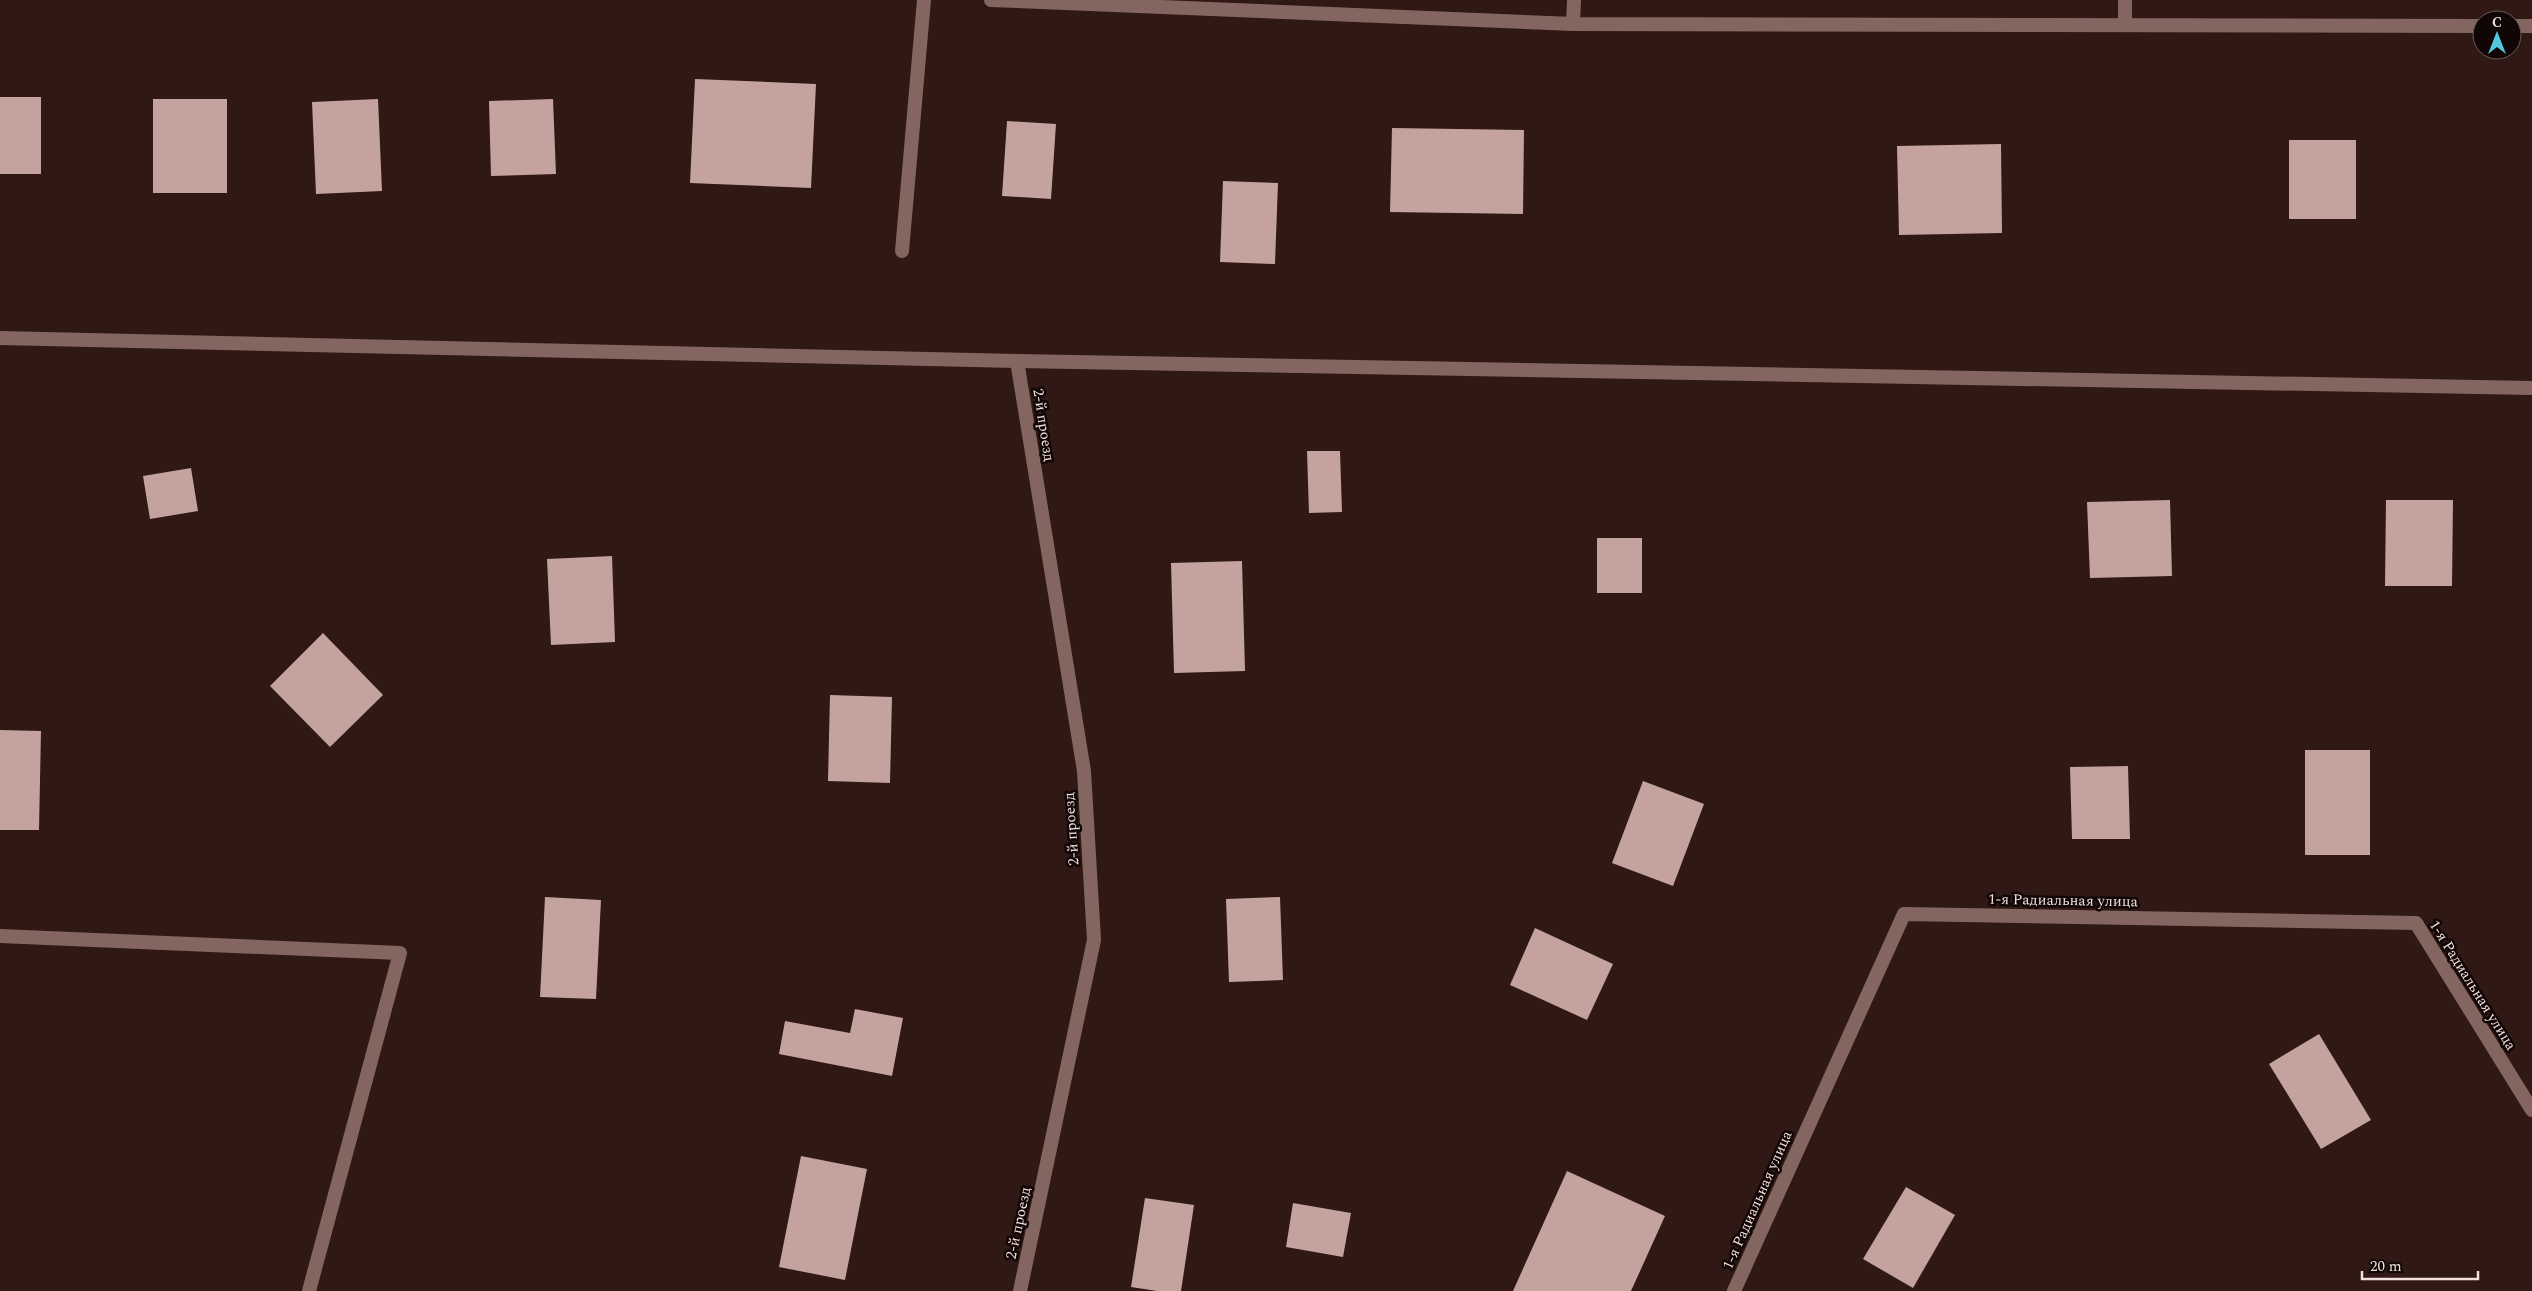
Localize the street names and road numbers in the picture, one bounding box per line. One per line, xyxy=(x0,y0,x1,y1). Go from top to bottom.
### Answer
street label: 2-й проезд xyxy=(1026,387,1061,463)
street label: 2-й проезд xyxy=(1057,792,1086,866)
street label: 1-я Радиальная улица xyxy=(1988,888,2139,913)
street label: 1-я Радиальная улица xyxy=(2423,916,2522,1055)
street label: 1-я Радиальная улица xyxy=(1716,1126,1799,1273)
street label: 2-й проезд xyxy=(1000,1185,1037,1261)

